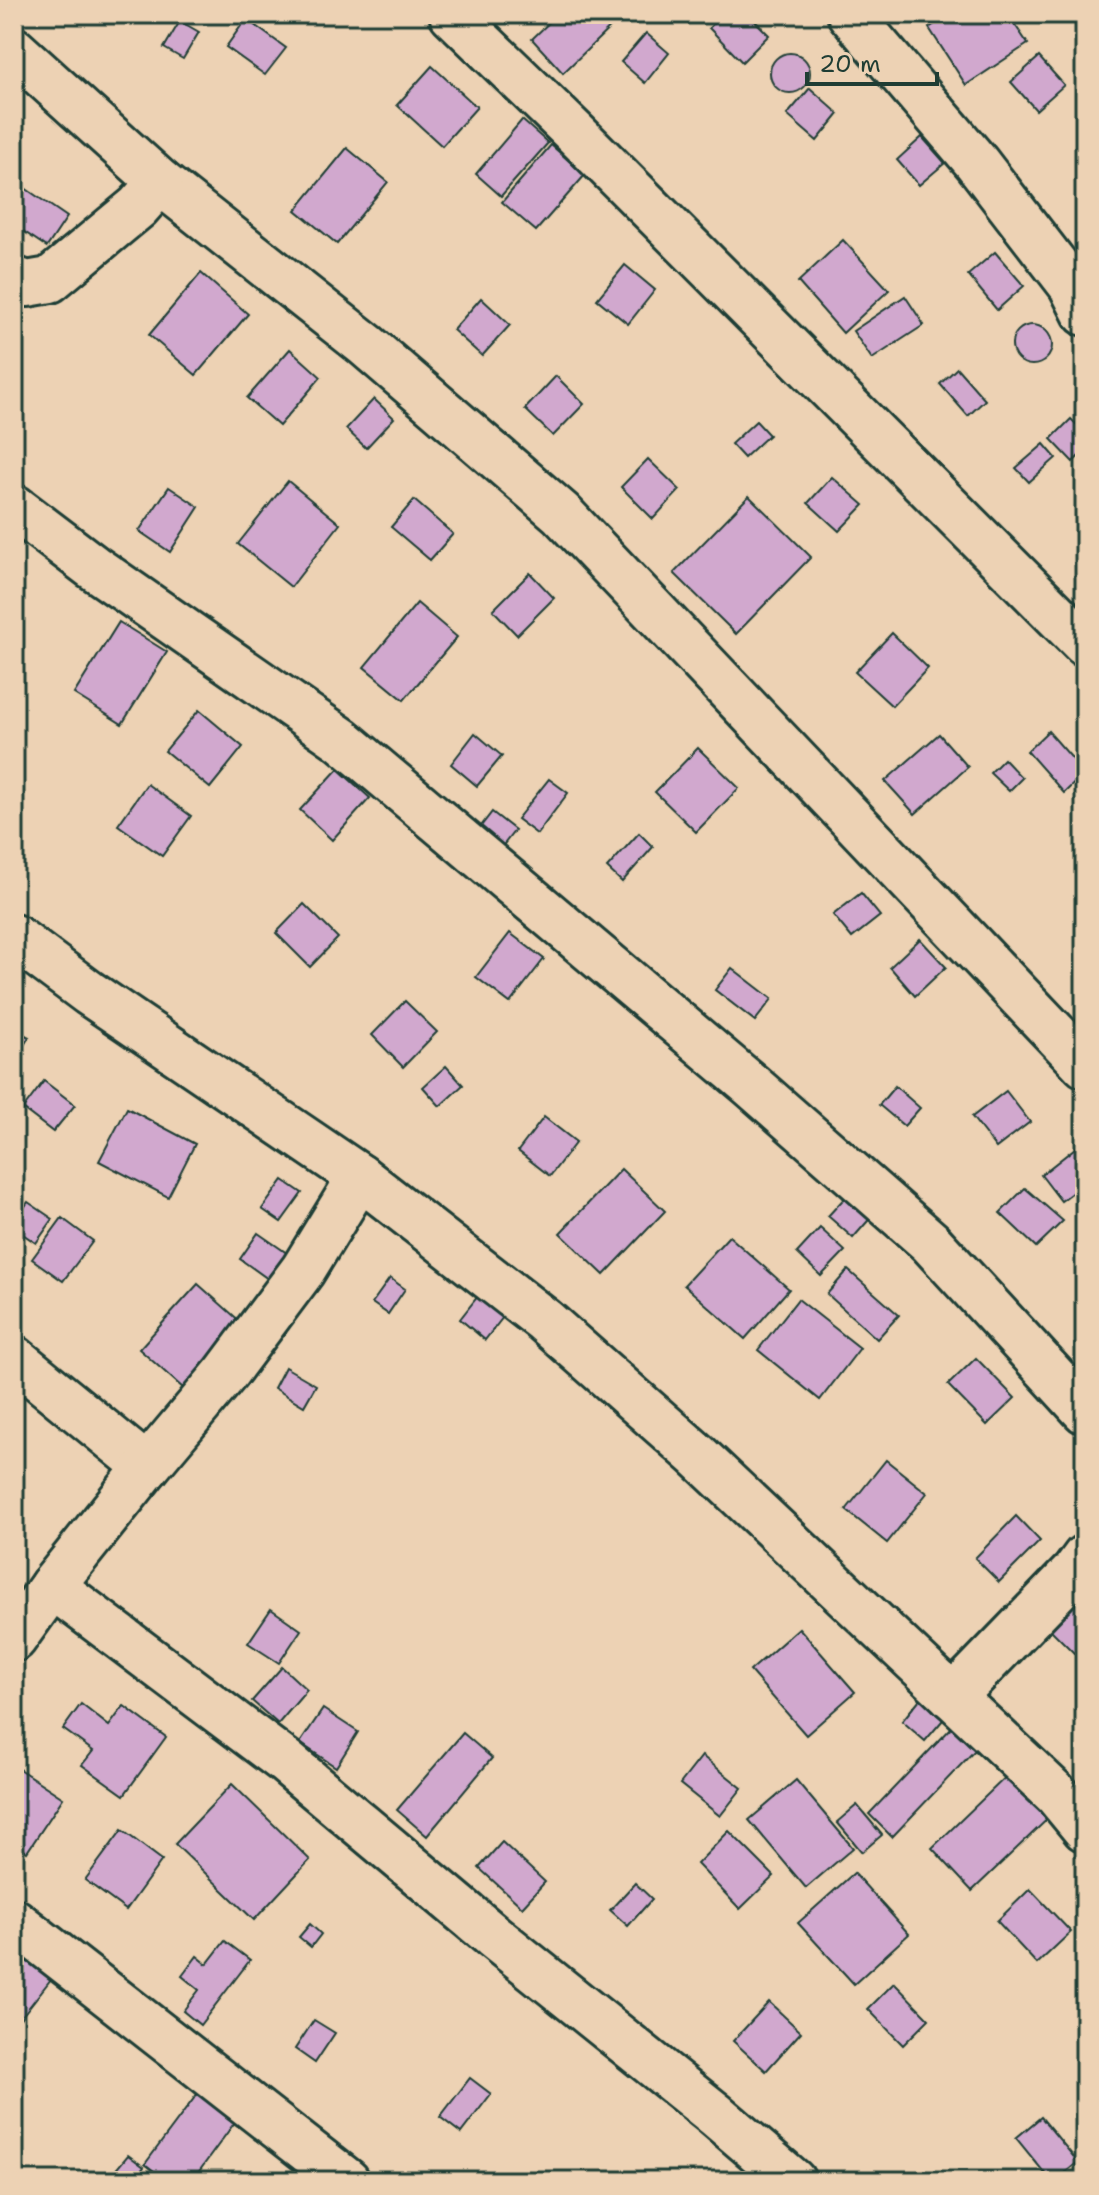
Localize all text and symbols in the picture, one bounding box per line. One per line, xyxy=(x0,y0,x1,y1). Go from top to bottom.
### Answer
scale bar xyxy=(807,36,937,86)
text: 20 m xyxy=(819,48,881,80)

